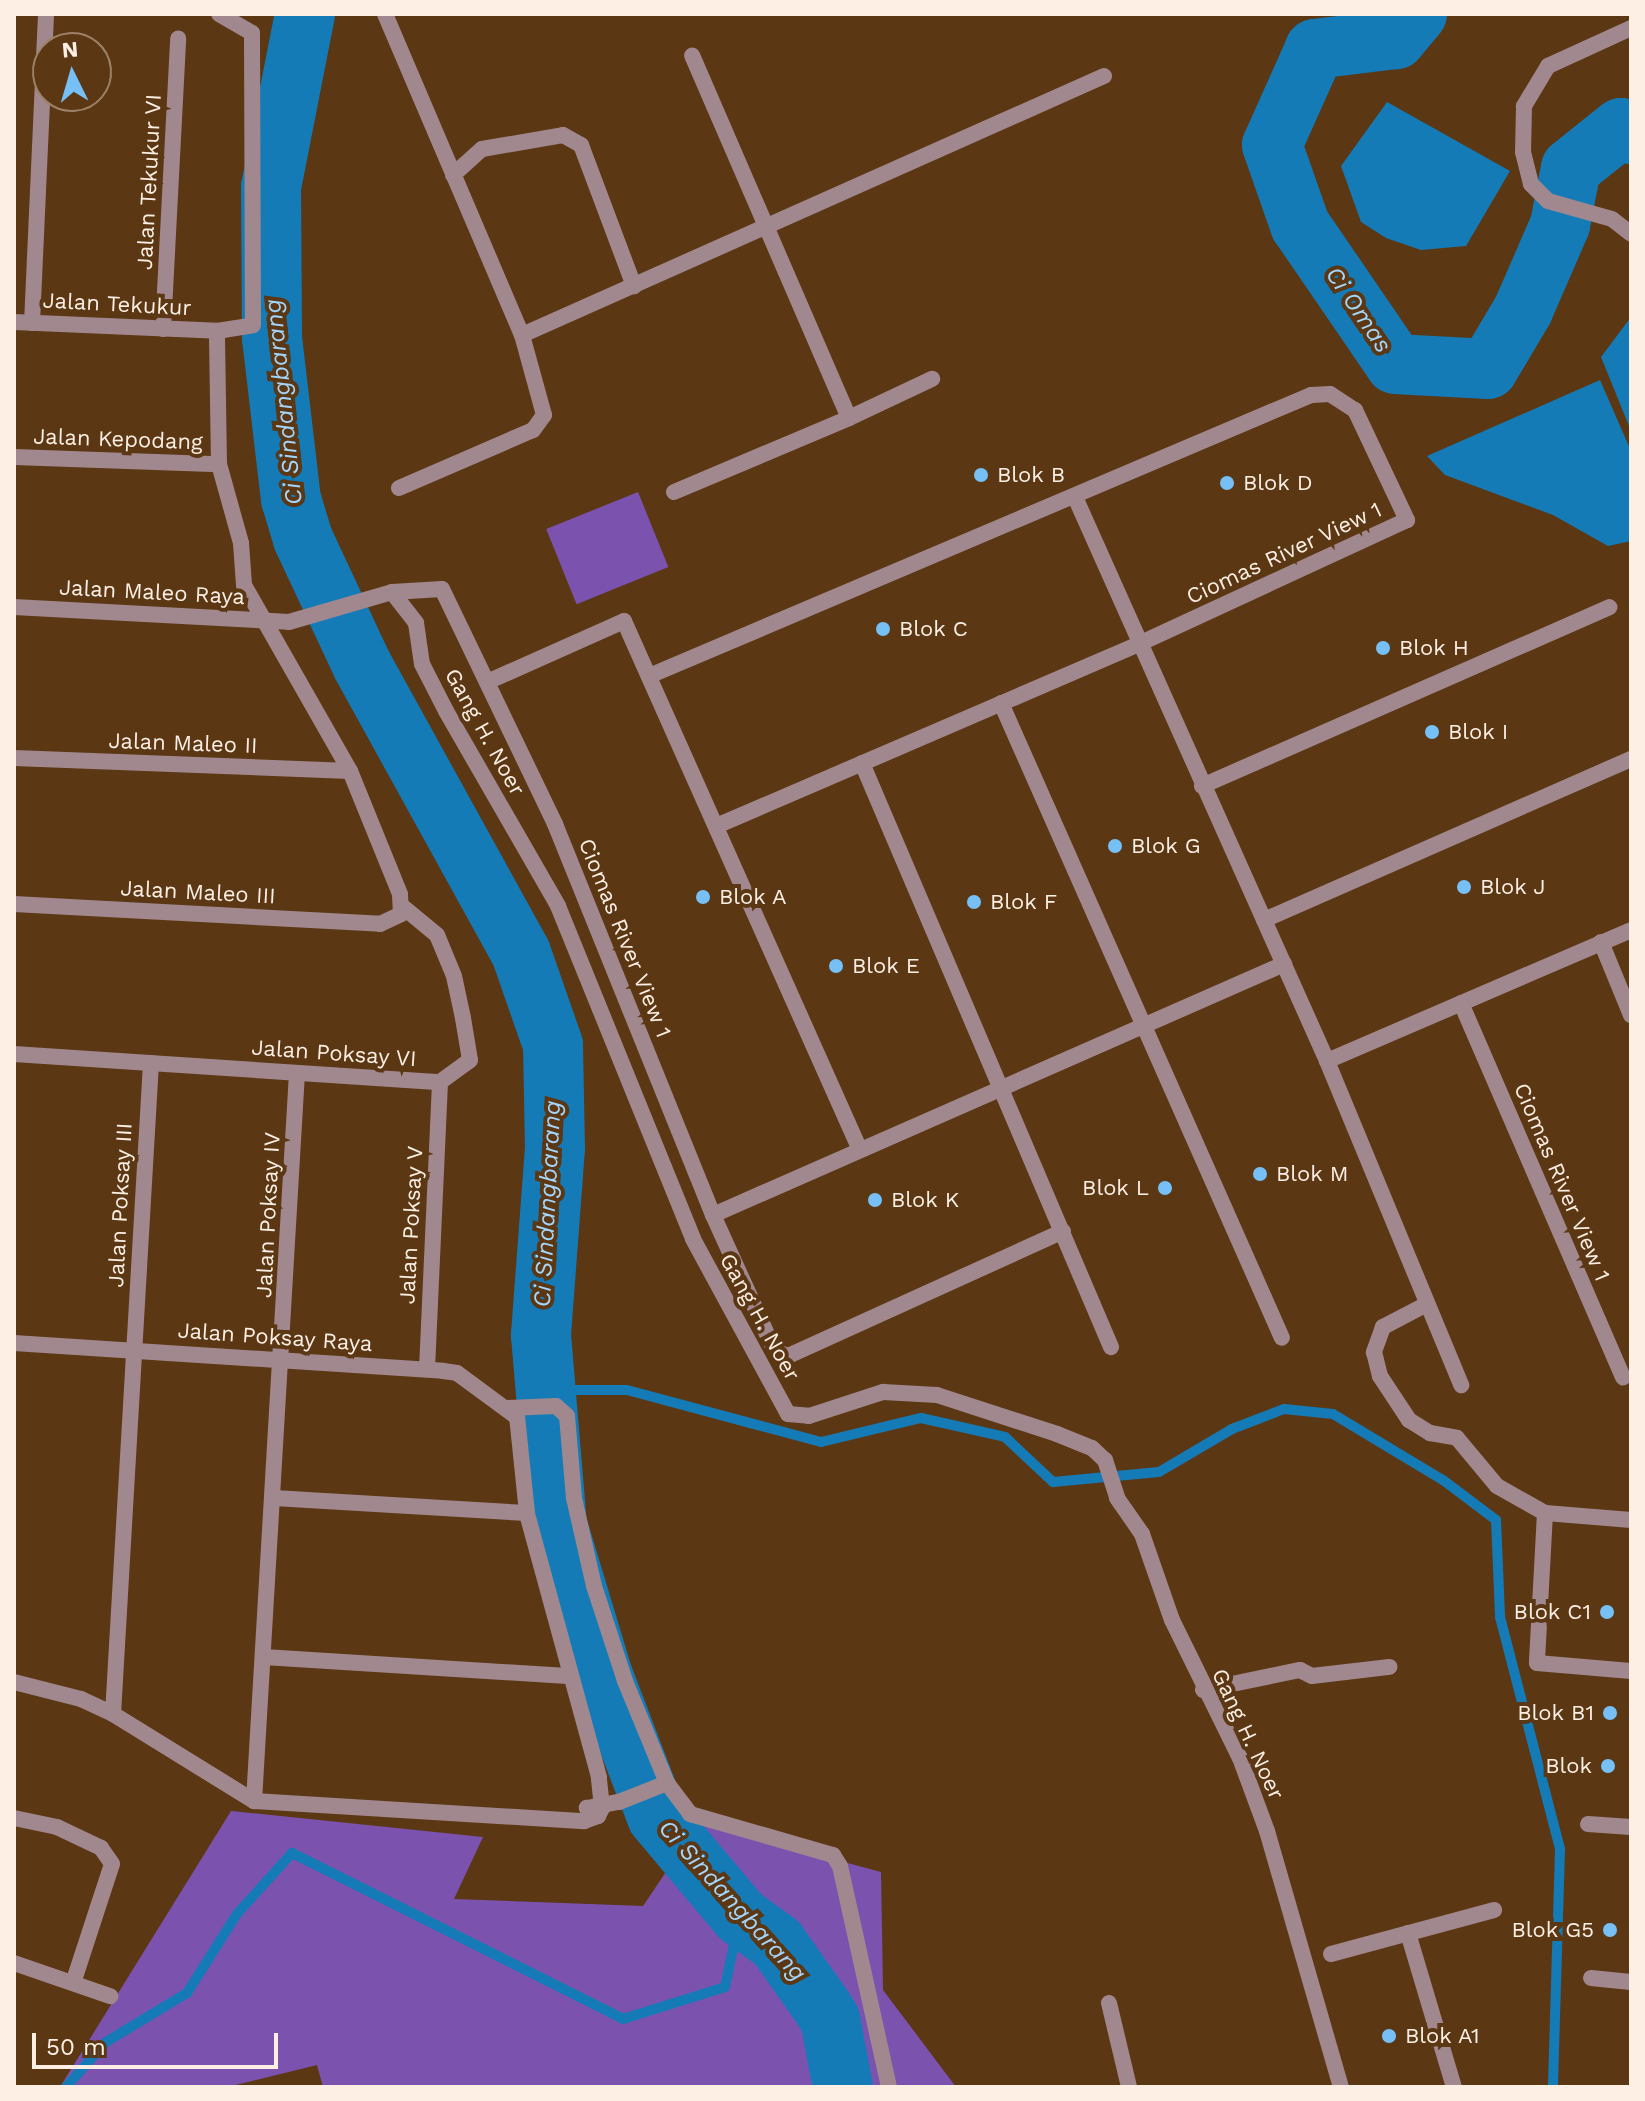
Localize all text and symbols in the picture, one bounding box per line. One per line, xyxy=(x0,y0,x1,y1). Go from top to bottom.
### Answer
north arrow xyxy=(32,32,112,112)
text: N xyxy=(61,36,79,63)
street label: Jalan Tekukur VI xyxy=(131,93,167,271)
water label: Ci Omas xyxy=(1319,262,1397,358)
street label: Jalan Tekukur xyxy=(42,287,192,321)
water label: Ci Sindangbarang xyxy=(259,297,309,507)
street label: Jalan Kepodang xyxy=(33,423,203,455)
place label: Blok B xyxy=(997,462,1066,488)
marker: Blok B xyxy=(972,466,990,484)
place label: Blok D xyxy=(1243,470,1313,496)
marker: Blok D xyxy=(1218,474,1236,492)
street label: Ciomas River View 1 xyxy=(1181,496,1387,610)
street label: Jalan Maleo Raya xyxy=(58,574,246,610)
place label: Blok C xyxy=(899,616,968,642)
marker: Blok C xyxy=(874,620,892,638)
place label: Blok H xyxy=(1399,635,1469,661)
marker: Blok H xyxy=(1374,639,1392,657)
street label: Gang H. Noer xyxy=(439,664,531,800)
place label: Blok I xyxy=(1448,719,1509,745)
marker: Blok I xyxy=(1423,723,1441,741)
street label: Jalan Maleo II xyxy=(108,727,258,759)
place label: Blok G xyxy=(1131,833,1201,859)
street label: Ciomas River View 1 xyxy=(573,834,677,1042)
marker: Blok G xyxy=(1106,837,1124,855)
place label: Blok J xyxy=(1480,874,1547,900)
street label: Jalan Maleo III xyxy=(120,875,276,909)
marker: Blok J xyxy=(1455,878,1473,896)
place label: Blok A xyxy=(719,884,788,910)
marker: Blok A xyxy=(694,888,712,906)
place label: Blok F xyxy=(990,889,1058,915)
marker: Blok F xyxy=(965,893,983,911)
place label: Blok E xyxy=(852,953,920,979)
marker: Blok E xyxy=(827,957,845,975)
street label: Jalan Poksay VI xyxy=(250,1034,418,1072)
street label: Ciomas River View 1 xyxy=(1508,1078,1616,1286)
water label: Ci Sindangbarang xyxy=(528,1100,568,1308)
street label: Jalan Poksay III xyxy=(102,1122,138,1288)
street label: Jalan Poksay IV xyxy=(250,1131,286,1299)
street label: Jalan Poksay V xyxy=(394,1144,428,1306)
place label: Blok M xyxy=(1276,1161,1349,1187)
marker: Blok M xyxy=(1251,1165,1269,1183)
place label: Blok L xyxy=(1082,1175,1149,1201)
marker: Blok L xyxy=(1156,1179,1174,1197)
place label: Blok K xyxy=(891,1187,960,1213)
marker: Blok K xyxy=(866,1191,884,1209)
street label: Gang H. Noer xyxy=(714,1249,806,1385)
street label: Jalan Poksay Raya xyxy=(176,1317,374,1357)
place label: Blok C1 xyxy=(1513,1599,1591,1625)
marker: Blok C1 xyxy=(1598,1603,1616,1621)
street label: Gang H. Noer xyxy=(1206,1664,1290,1804)
place label: Blok B1 xyxy=(1517,1700,1594,1726)
marker: Blok B1 xyxy=(1601,1704,1619,1722)
place label: Blok xyxy=(1545,1753,1592,1779)
marker: Blok xyxy=(1599,1757,1617,1775)
water label: Ci Sindangbarang xyxy=(652,1814,812,1988)
place label: Blok G5 xyxy=(1511,1917,1594,1943)
marker: Blok G5 xyxy=(1601,1921,1619,1939)
scale bar xyxy=(36,2017,282,2067)
place label: Blok A1 xyxy=(1405,2023,1481,2049)
marker: Blok A1 xyxy=(1380,2027,1398,2045)
text: 50 m xyxy=(46,2033,106,2061)

